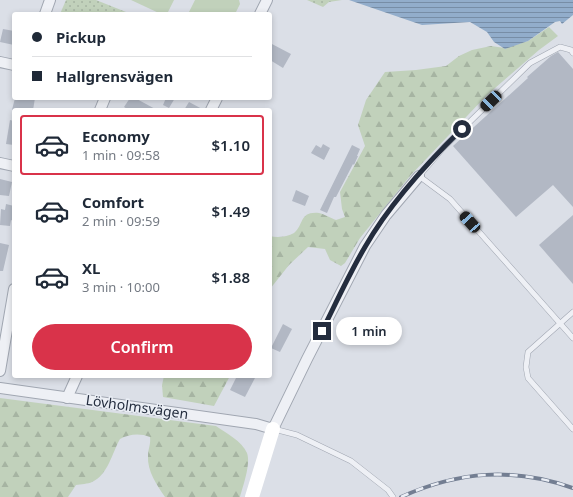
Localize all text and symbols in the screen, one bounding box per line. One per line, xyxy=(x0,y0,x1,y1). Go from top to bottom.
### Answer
text: Pickup xyxy=(56,27,106,47)
text: Hallgrensvägen xyxy=(56,66,173,86)
car xyxy=(478,88,504,114)
route start xyxy=(453,120,471,138)
text: Economy xyxy=(82,126,150,146)
icon: car xyxy=(34,127,70,163)
text: $1.10 xyxy=(212,135,250,155)
text: 1 min · 09:58 xyxy=(82,146,160,164)
text: Comfort xyxy=(82,192,144,212)
icon: car xyxy=(34,193,70,229)
text: $1.49 xyxy=(212,201,250,221)
car xyxy=(458,209,482,235)
text: 2 min · 09:59 xyxy=(82,212,160,230)
text: XL xyxy=(82,258,100,278)
icon: car xyxy=(34,259,70,295)
text: $1.88 xyxy=(212,267,250,287)
text: 3 min · 10:00 xyxy=(82,278,160,296)
callout: 1 min xyxy=(336,317,402,345)
route end xyxy=(313,322,331,340)
text: 1 min xyxy=(351,322,387,340)
button: Confirm xyxy=(32,324,252,370)
street label: Lövholmsvägen xyxy=(85,390,190,423)

